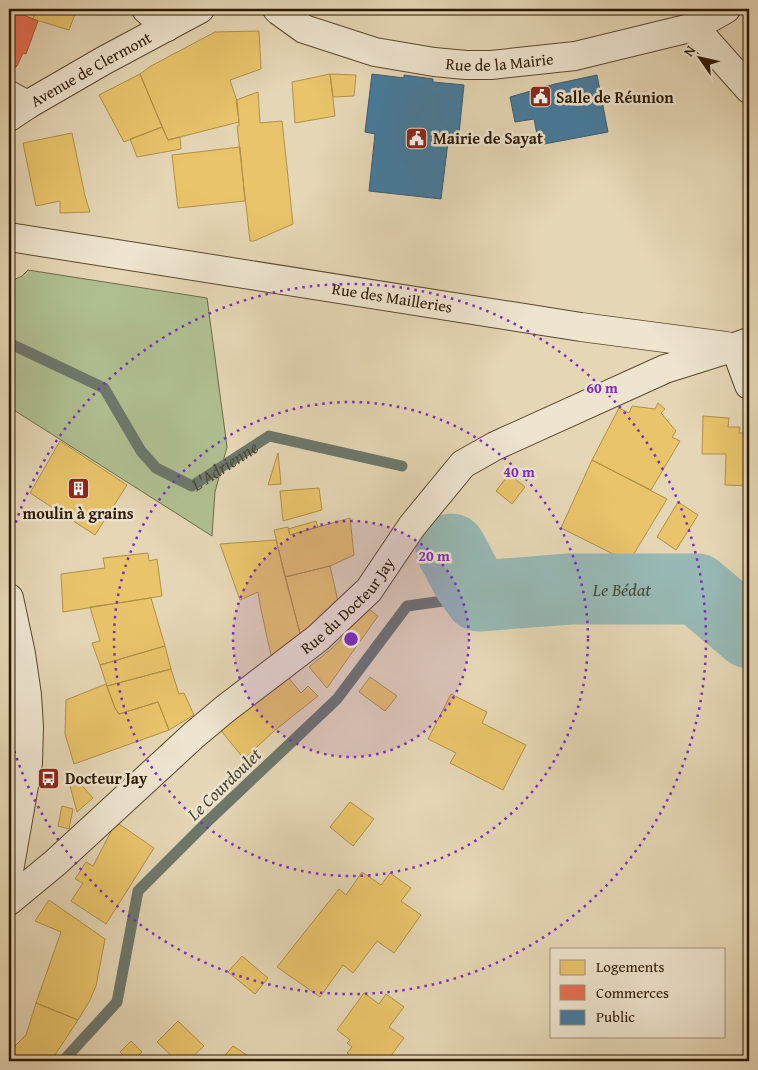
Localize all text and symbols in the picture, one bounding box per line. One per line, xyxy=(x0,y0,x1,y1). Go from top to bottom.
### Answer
street label: Avenue de Clermont xyxy=(26,25,156,113)
north arrow xyxy=(676,32,726,82)
text: N xyxy=(678,41,700,60)
street label: Rue de la Mairie xyxy=(445,46,555,77)
public building icon: Salle de Réunion xyxy=(528,85,552,109)
place label: Salle de Réunion xyxy=(556,85,674,109)
public building icon: Mairie de Sayat xyxy=(405,126,429,150)
place label: Mairie de Sayat xyxy=(433,126,543,150)
street label: Rue des Mailleries xyxy=(330,276,454,319)
text: 60 m xyxy=(586,377,618,398)
water label: L'Adrienne xyxy=(184,433,263,497)
text: 40 m xyxy=(503,461,535,482)
building icon: moulin à grains xyxy=(66,477,90,501)
place label: moulin à grains xyxy=(22,501,134,525)
text: 20 m xyxy=(418,545,450,566)
street label: Rue du Docteur Jay xyxy=(295,552,400,659)
water label: Le Bédat xyxy=(592,576,651,603)
centre of rings xyxy=(342,630,360,648)
water label: Le Courdoulet xyxy=(180,741,268,827)
bus stop icon: Docteur Jay xyxy=(37,766,61,790)
place label: Docteur Jay xyxy=(65,766,148,790)
legend xyxy=(550,948,726,1038)
text: Logements xyxy=(596,956,664,977)
text: Commerces xyxy=(596,982,669,1003)
text: Public xyxy=(596,1006,635,1027)

